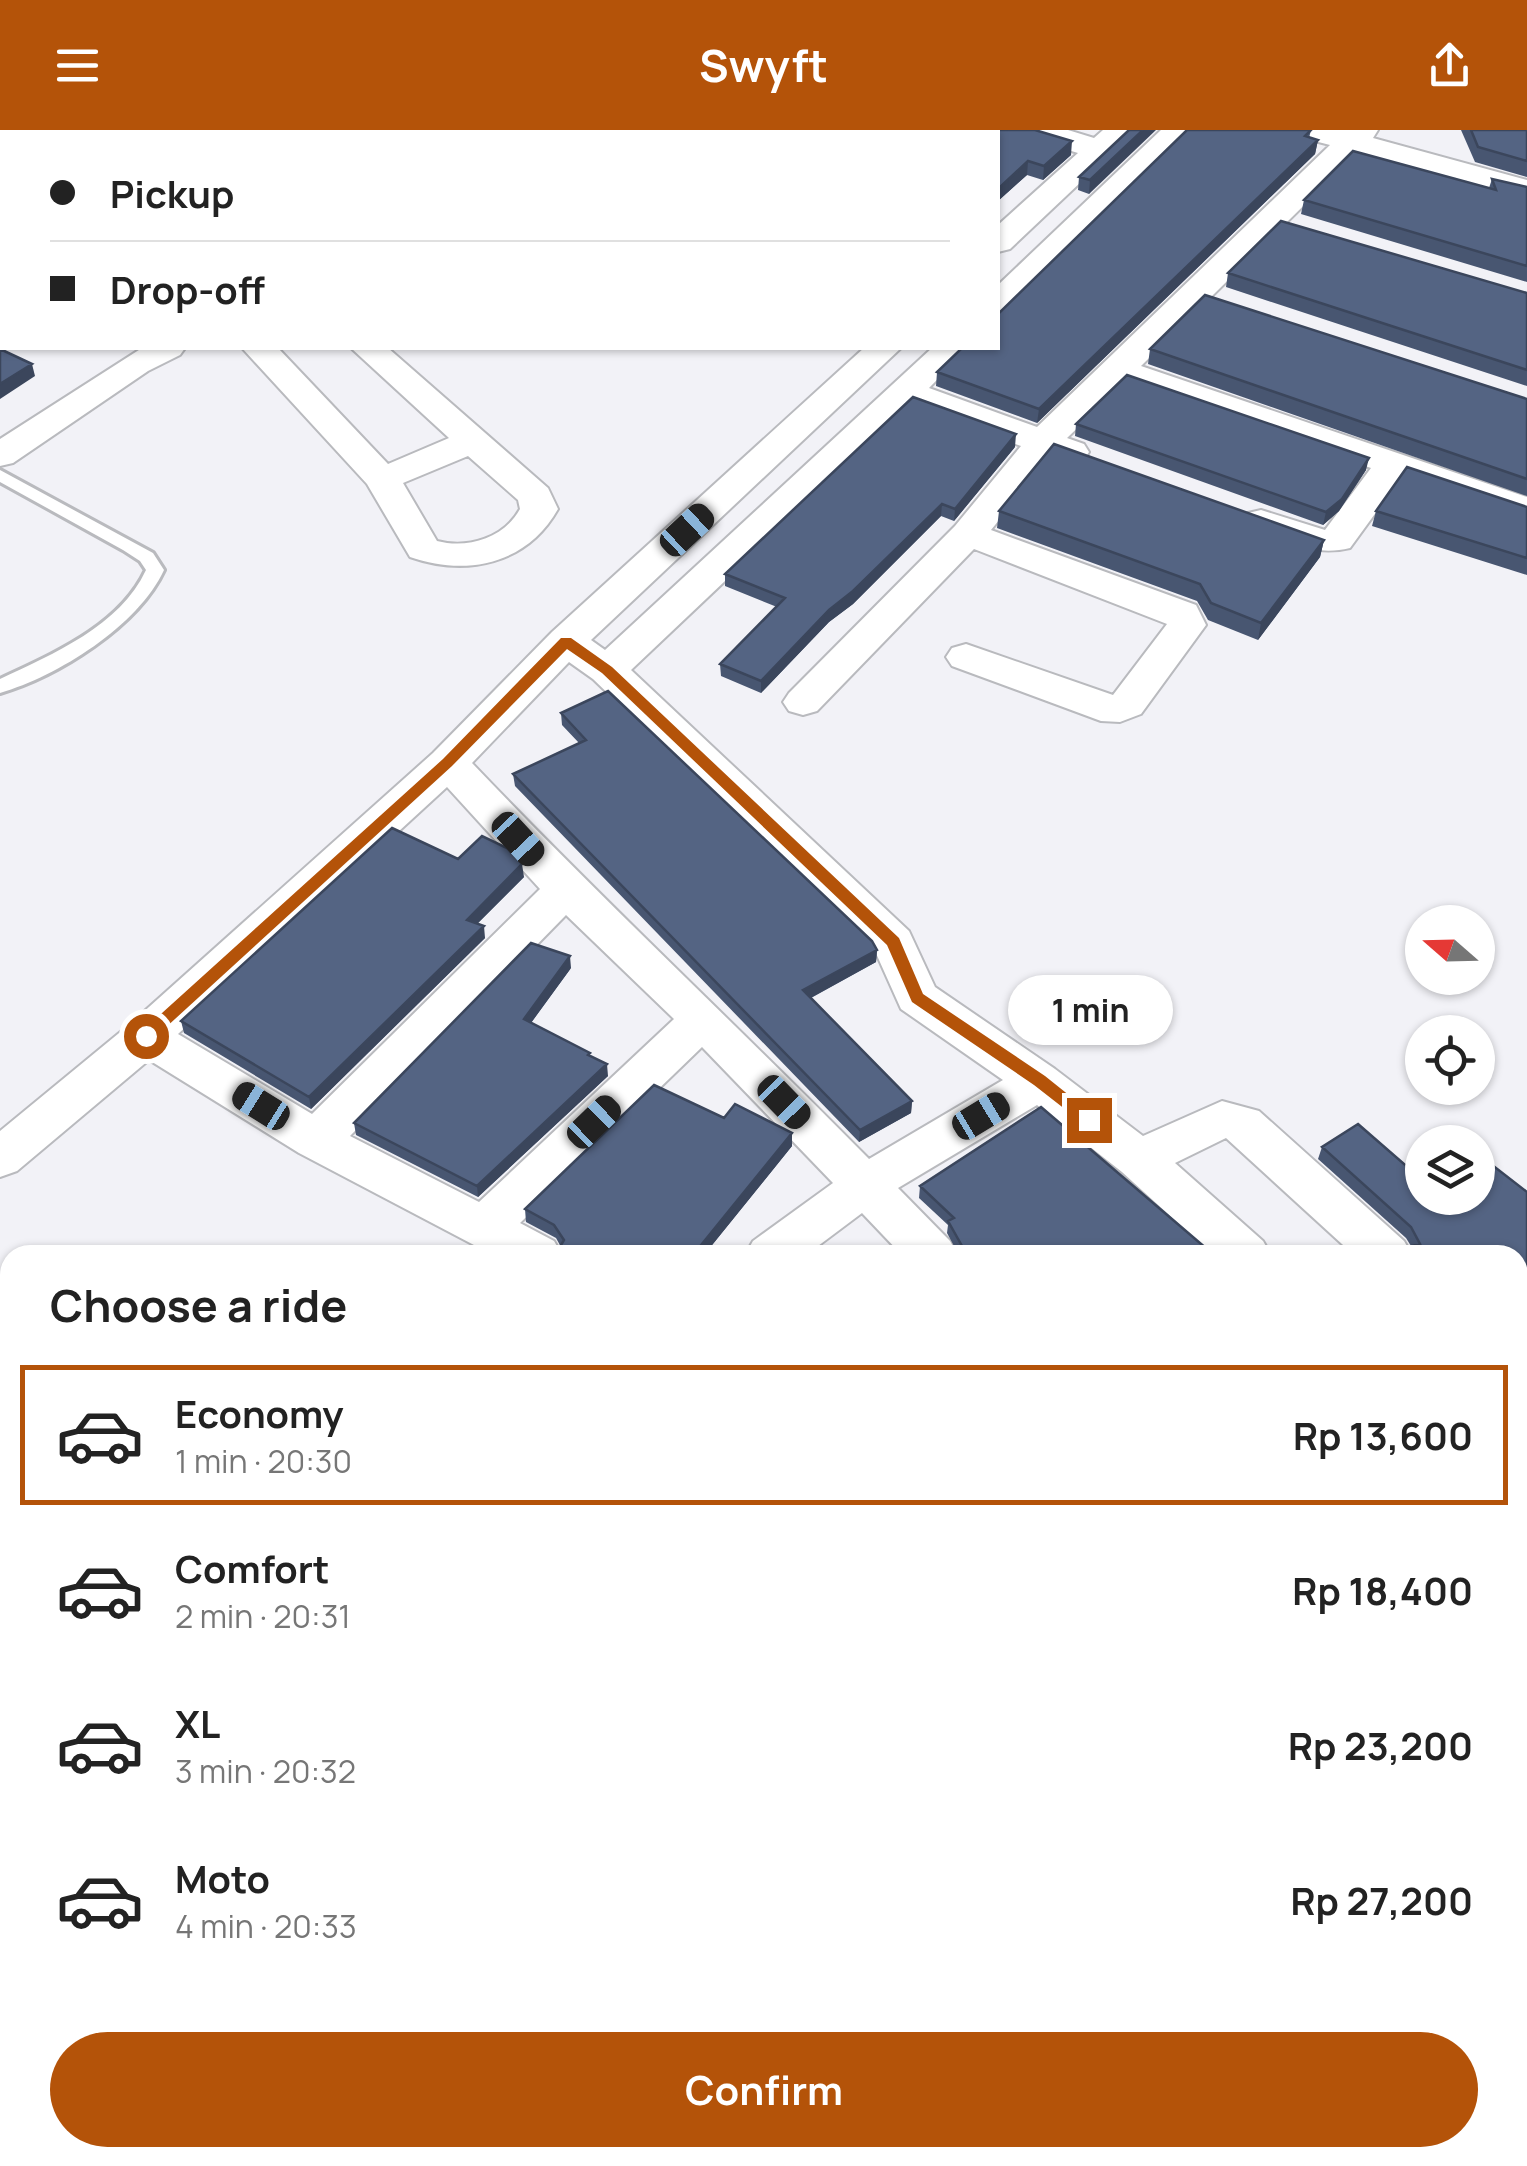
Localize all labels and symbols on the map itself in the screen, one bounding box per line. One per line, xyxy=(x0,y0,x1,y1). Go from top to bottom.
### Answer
car xyxy=(655,499,719,561)
car xyxy=(487,807,549,871)
north arrow xyxy=(1405,905,1495,995)
callout: 1 min xyxy=(1006,975,1172,1045)
route start xyxy=(124,1014,169,1059)
car xyxy=(752,1070,816,1134)
car xyxy=(228,1077,294,1135)
car xyxy=(948,1088,1014,1144)
car xyxy=(562,1090,626,1154)
route end xyxy=(1067,1098,1112,1143)

